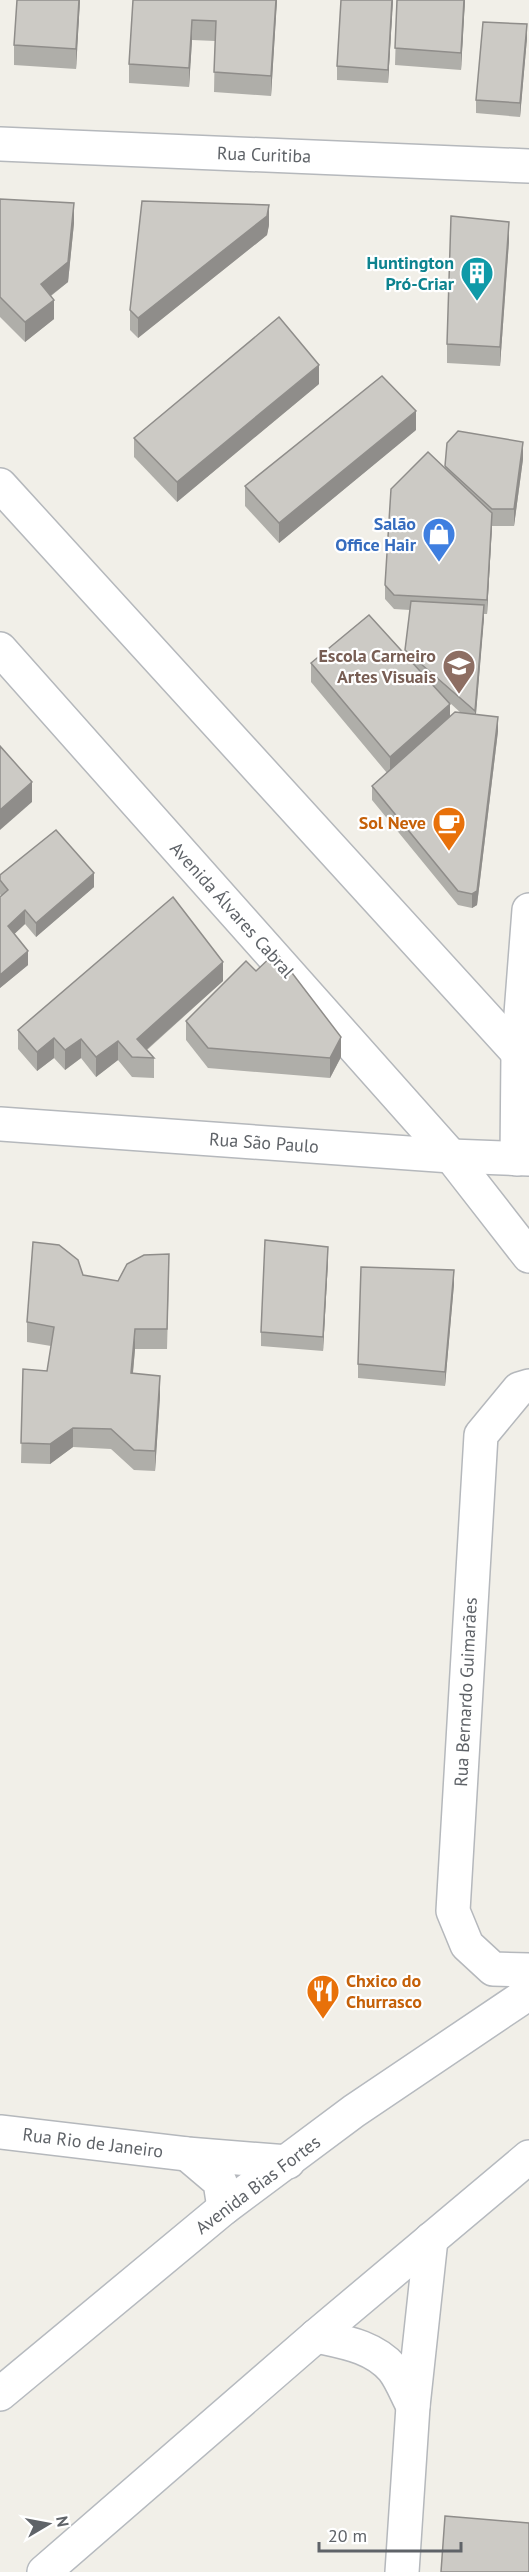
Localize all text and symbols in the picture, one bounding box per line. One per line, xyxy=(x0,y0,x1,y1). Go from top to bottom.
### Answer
street label: Rua Curitiba xyxy=(217,141,311,168)
place label: Huntington Pró-Criar xyxy=(367,251,455,295)
building icon: Huntington Pró-Criar xyxy=(459,255,495,302)
place label: Salão Office Hair xyxy=(335,512,417,556)
shop icon: Salão Office Hair xyxy=(421,516,457,563)
place label: Escola Carneiro Artes Visuais xyxy=(318,644,436,688)
school or university icon: Escola Carneiro Artes Visuais xyxy=(441,648,477,695)
cafe icon: Sol Neve xyxy=(431,805,467,852)
place label: Sol Neve xyxy=(359,811,426,834)
street label: Avenida Álvares Cabral xyxy=(165,837,300,983)
street label: Rua São Paulo xyxy=(208,1127,320,1158)
street label: Rua Bernardo Guimarães xyxy=(449,1597,482,1787)
place label: Chxico do Churrasco xyxy=(346,1969,422,2013)
restaurant icon: Chxico do Churrasco xyxy=(305,1973,341,2020)
street label: Rua Rio de Janeiro xyxy=(22,2122,165,2163)
street label: Avenida Bias Fortes xyxy=(191,2130,325,2239)
north arrow xyxy=(18,2494,78,2554)
text: N xyxy=(52,2514,74,2528)
scale bar xyxy=(319,2515,462,2553)
text: 20 m xyxy=(328,2524,367,2547)

